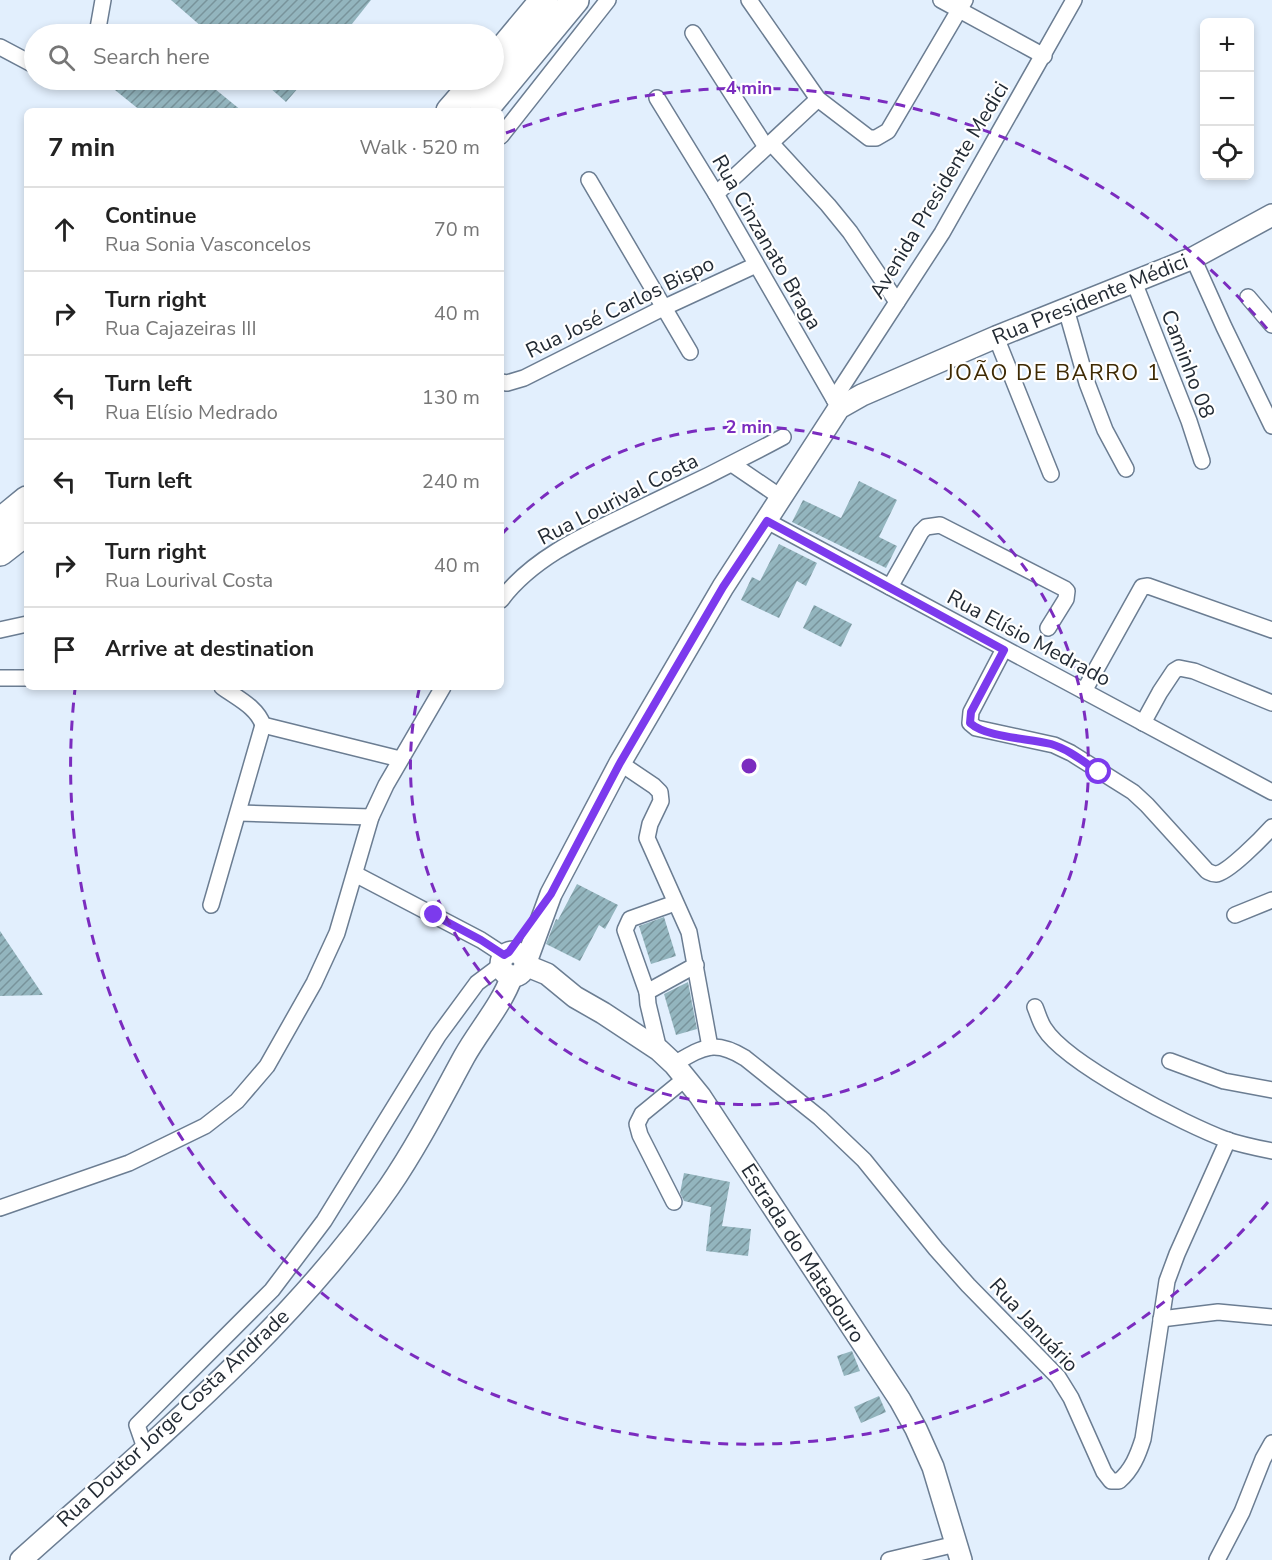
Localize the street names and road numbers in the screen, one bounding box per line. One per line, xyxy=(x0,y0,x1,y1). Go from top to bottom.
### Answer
street label: Avenida Presidente Medici xyxy=(863,76,1015,304)
street label: Rua Cinzanato Braga xyxy=(705,149,829,335)
street label: Rua Presidente Médici xyxy=(988,247,1192,351)
street label: Rua José Carlos Bispo xyxy=(521,249,719,365)
street label: Caminho 08 xyxy=(1155,306,1221,422)
street label: Rua Lourival Costa xyxy=(533,446,703,552)
street label: Rua Elísio Medrado xyxy=(942,583,1116,693)
street label: Estrada do Matadouro xyxy=(735,1158,871,1348)
street label: Rua Januário xyxy=(983,1272,1085,1378)
street label: Rua Doutor Jorge Costa Andrade xyxy=(51,1303,295,1533)

